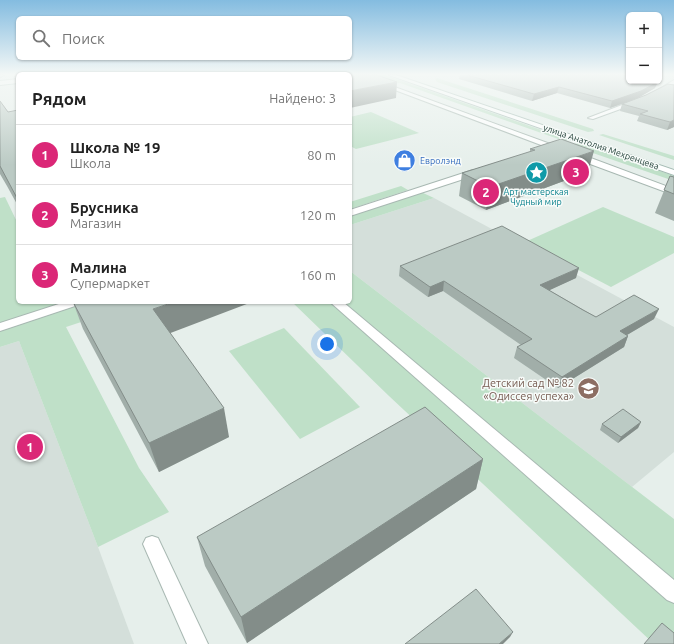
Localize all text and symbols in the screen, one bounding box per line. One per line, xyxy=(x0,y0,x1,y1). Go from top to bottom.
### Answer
map controls xyxy=(626,12,662,84)
button: + xyxy=(626,12,662,48)
search box xyxy=(16,16,352,60)
icon: search xyxy=(30,27,52,49)
text: Поиск xyxy=(62,30,105,47)
button: − xyxy=(626,48,662,84)
text: Рядом xyxy=(32,89,87,108)
text: Найдено: 3 xyxy=(269,91,336,105)
street label: улица Анатолия Мехренцева xyxy=(542,122,660,172)
text: Школа № 19 xyxy=(70,139,160,156)
text: 1 xyxy=(41,148,49,162)
text: 80 m xyxy=(307,148,336,162)
shop icon: Евролэнд xyxy=(392,148,418,174)
text: Школа xyxy=(70,156,111,170)
place label: Евролэнд xyxy=(420,156,461,166)
pin: 3 xyxy=(563,157,589,187)
place icon: Арт мастерская Чудный мир xyxy=(523,160,549,186)
pin: 2 xyxy=(473,177,499,207)
place label: Арт мастерская Чудный мир xyxy=(503,187,569,207)
text: Брусника xyxy=(70,199,139,216)
text: 2 xyxy=(41,208,49,222)
text: 120 m xyxy=(300,208,336,222)
text: Магазин xyxy=(70,216,121,230)
text: Малина xyxy=(70,259,127,276)
text: 3 xyxy=(41,268,49,282)
text: 160 m xyxy=(300,268,336,282)
text: Супермаркет xyxy=(70,276,150,290)
your location xyxy=(317,334,337,354)
school or university icon: Детский сад № 82 «Одиссея успеха» xyxy=(576,376,602,402)
place label: Детский сад № 82 «Одиссея успеха» xyxy=(482,377,574,402)
pin: 1 xyxy=(17,432,43,462)

